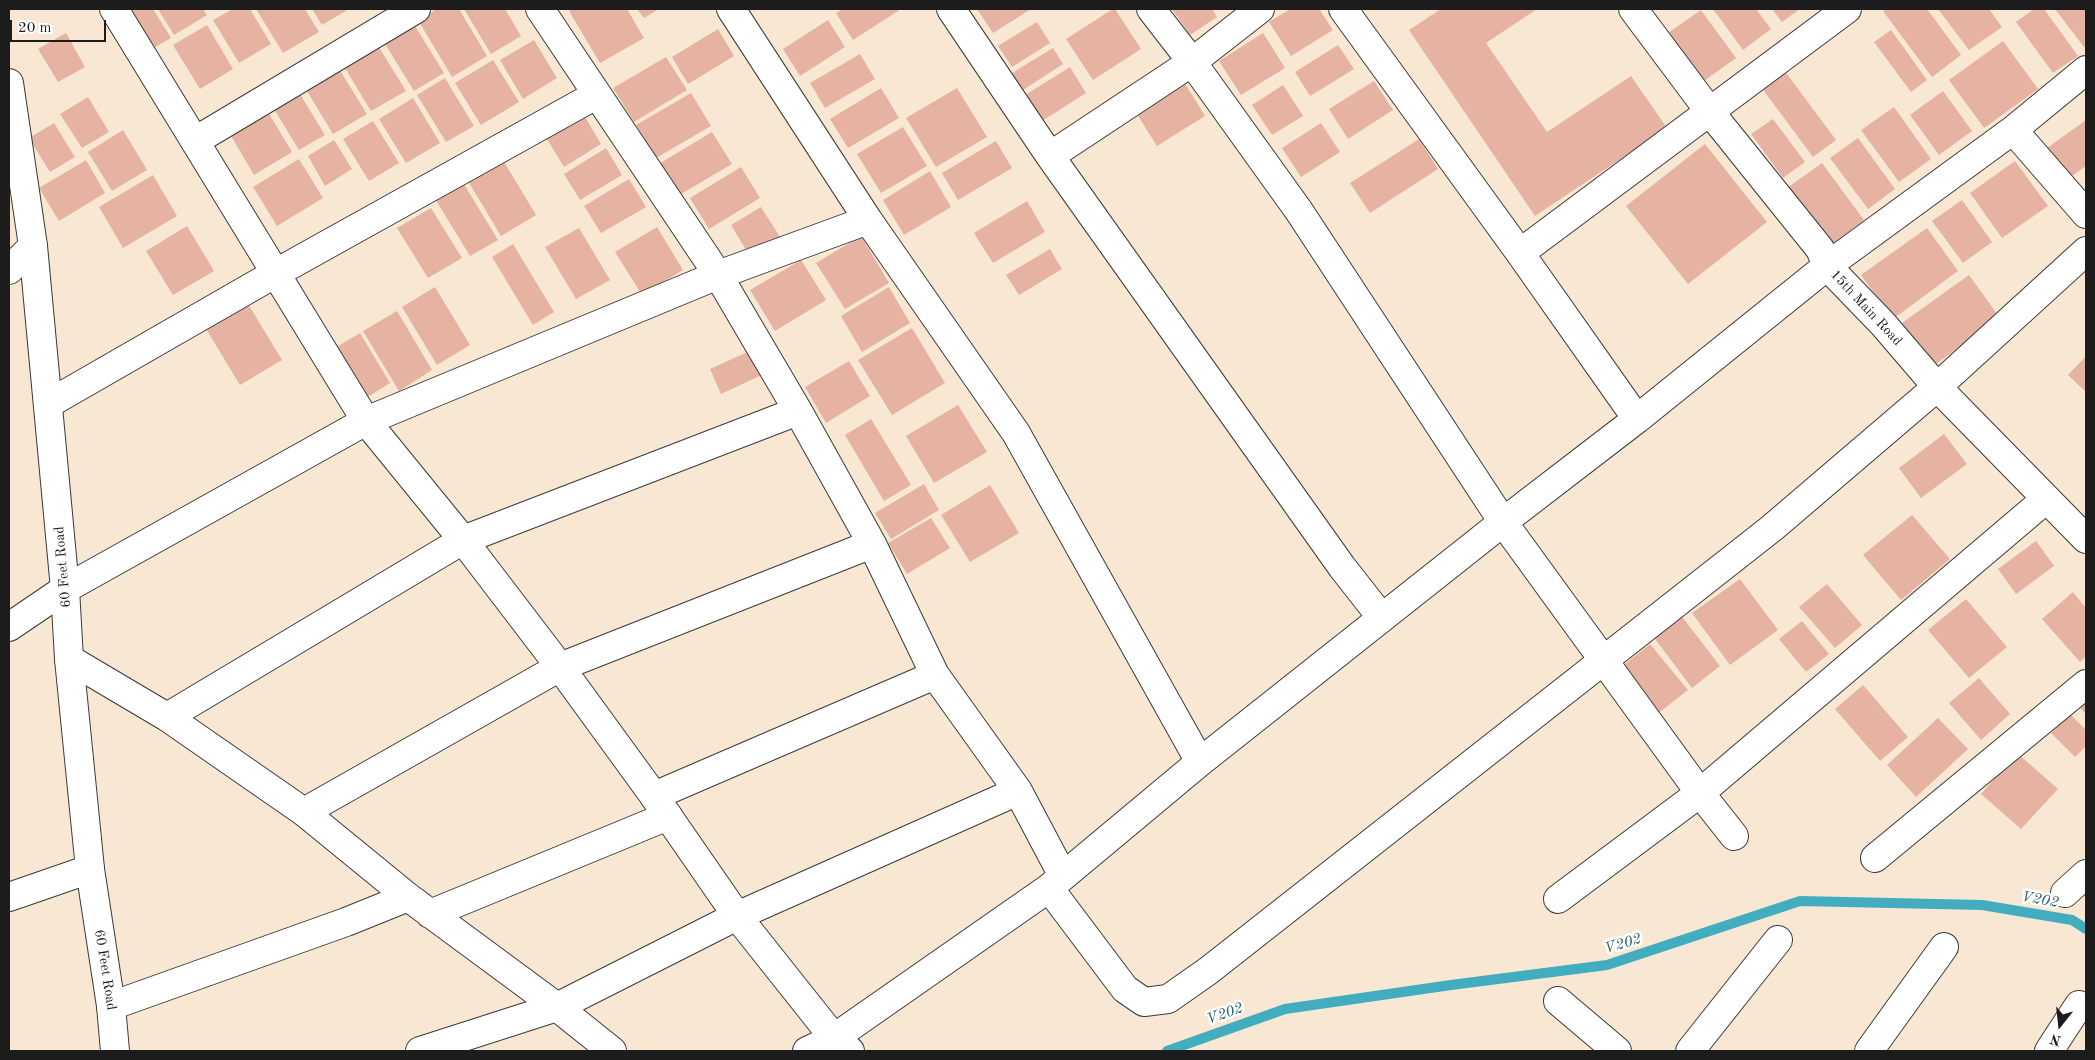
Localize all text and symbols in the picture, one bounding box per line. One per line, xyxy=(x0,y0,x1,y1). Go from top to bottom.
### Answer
scale bar xyxy=(12,10,109,42)
text: 20 m xyxy=(18,21,52,36)
street label: 15th Main Road xyxy=(1827,267,1905,349)
street label: 60 Feet Road xyxy=(51,526,75,608)
water label: V202 xyxy=(2020,888,2060,912)
street label: 60 Feet Road xyxy=(90,928,120,1012)
water label: V202 xyxy=(1602,930,1644,958)
water label: V202 xyxy=(1204,999,1246,1029)
north arrow xyxy=(2035,1000,2085,1050)
text: N xyxy=(2049,1031,2063,1048)

